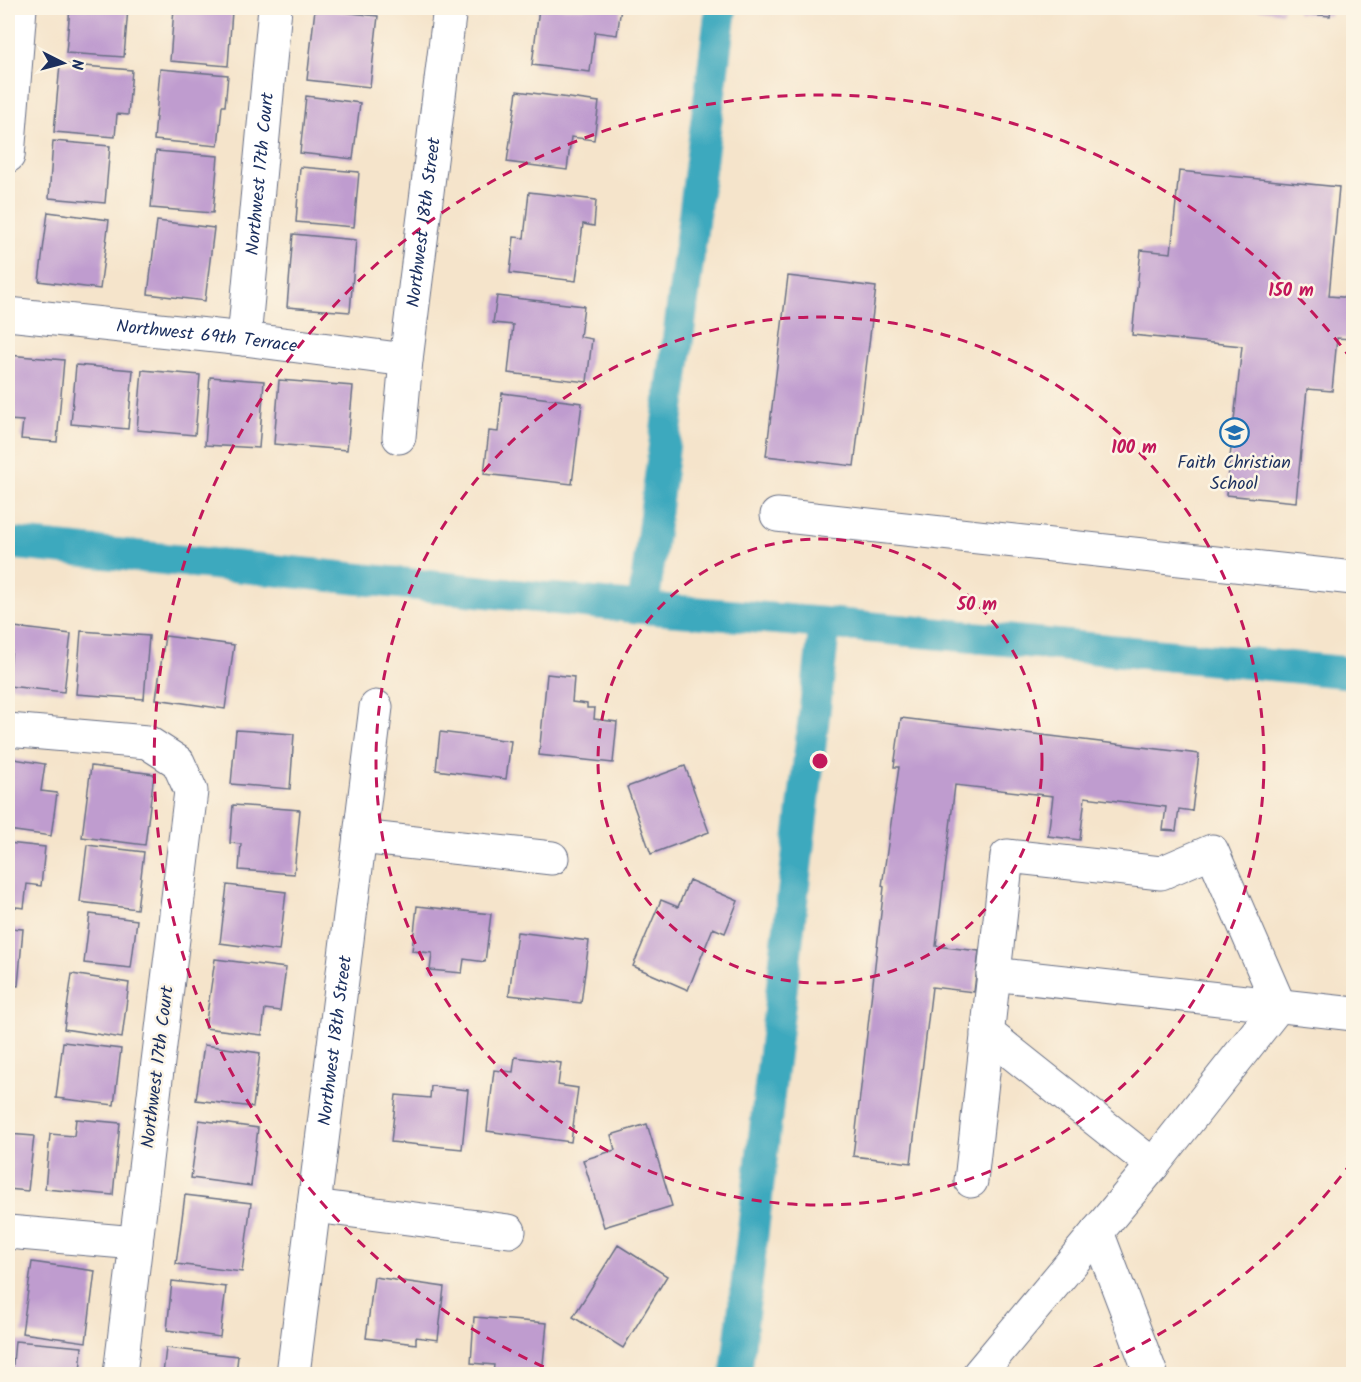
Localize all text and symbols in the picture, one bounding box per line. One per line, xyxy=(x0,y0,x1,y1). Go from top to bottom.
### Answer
north arrow xyxy=(33,33,93,93)
text: N xyxy=(63,58,89,71)
street label: Northwest 17th Court xyxy=(239,90,283,257)
street label: Northwest 18th Street xyxy=(400,135,450,309)
text: 150 m xyxy=(1268,277,1314,306)
street label: Northwest 69th Terrace xyxy=(115,313,299,362)
school or university icon: Faith Christian School xyxy=(1218,417,1250,449)
text: 100 m xyxy=(1111,434,1157,463)
place label: Faith Christian School xyxy=(1177,449,1291,499)
text: 50 m xyxy=(956,591,997,620)
centre of rings xyxy=(810,751,830,771)
street label: Northwest 18th Street xyxy=(311,953,361,1127)
street label: Northwest 17th Court xyxy=(134,983,183,1150)

